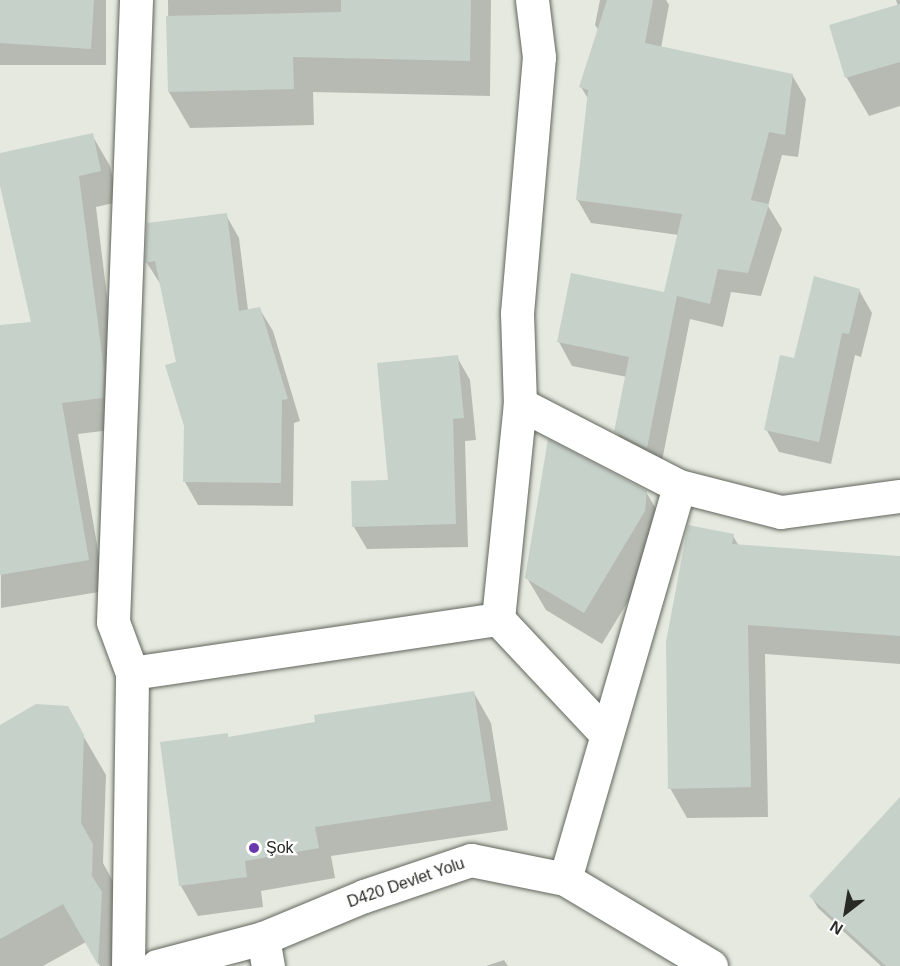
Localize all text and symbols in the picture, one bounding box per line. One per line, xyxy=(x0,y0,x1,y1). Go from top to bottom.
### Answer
place label: Şok xyxy=(266,838,294,858)
marker: Şok xyxy=(247,841,261,855)
street label: D420 Devlet Yolu xyxy=(345,854,467,912)
north arrow xyxy=(816,882,876,942)
text: N xyxy=(827,918,846,938)

